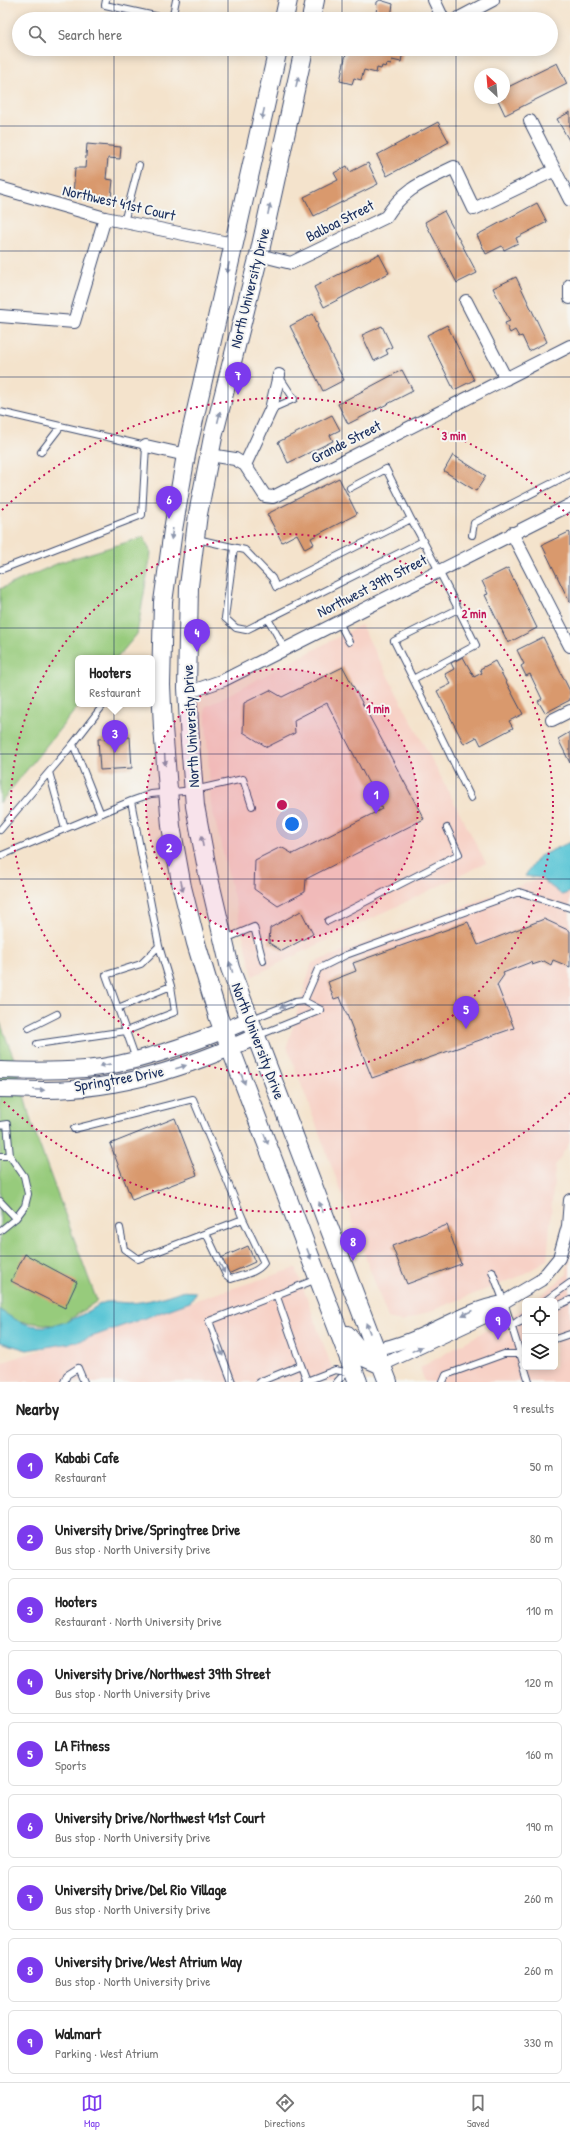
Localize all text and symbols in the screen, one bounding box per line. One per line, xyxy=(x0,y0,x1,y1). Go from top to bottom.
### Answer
search box xyxy=(12,12,558,56)
icon: search xyxy=(26,23,48,45)
text: Search here xyxy=(58,24,122,45)
north arrow xyxy=(474,68,510,104)
one-way arrow xyxy=(295,76,301,88)
one-way arrow xyxy=(260,108,266,121)
street label: Northwest 41st Court xyxy=(61,179,178,226)
street label: Balboa Street xyxy=(302,194,378,247)
one-way arrow xyxy=(267,203,273,215)
street label: North University Drive xyxy=(224,226,275,350)
one-way arrow xyxy=(224,262,230,274)
pin: 7 xyxy=(225,362,251,395)
one-way arrow xyxy=(216,411,222,423)
street label: Grande Street xyxy=(307,415,385,468)
text: 3 min xyxy=(442,427,467,444)
pin: 6 xyxy=(156,486,182,519)
one-way arrow xyxy=(169,528,175,540)
street label: Northwest 39th Street xyxy=(313,548,431,622)
text: 2 min xyxy=(462,605,487,622)
pin: 4 xyxy=(184,619,210,652)
popup xyxy=(75,655,155,707)
text: Hooters xyxy=(89,662,131,683)
street label: North University Drive xyxy=(177,664,204,788)
text: Restaurant xyxy=(89,683,141,701)
text: 1 min xyxy=(366,700,390,717)
pin: 3 xyxy=(102,720,128,753)
one-way arrow xyxy=(162,754,169,766)
pin: 1 xyxy=(363,781,389,814)
centre of rings xyxy=(275,798,289,812)
your location xyxy=(282,814,302,834)
pin: 2 xyxy=(156,834,182,867)
one-way arrow xyxy=(198,835,204,847)
one-way arrow xyxy=(179,879,185,892)
one-way arrow xyxy=(228,961,234,973)
street label: North University Drive xyxy=(227,980,290,1102)
pin: 5 xyxy=(453,996,479,1029)
one-way arrow xyxy=(279,1004,291,1010)
street label: Springtree Drive xyxy=(73,1060,165,1097)
one-way arrow xyxy=(99,1062,111,1068)
one-way arrow xyxy=(175,1064,187,1070)
one-way arrow xyxy=(240,1073,246,1085)
one-way arrow xyxy=(33,1087,46,1093)
one-way arrow xyxy=(263,1134,269,1146)
one-way arrow xyxy=(318,1200,324,1212)
pin: 8 xyxy=(340,1228,366,1261)
one-way arrow xyxy=(307,1249,313,1261)
one-way arrow xyxy=(218,1262,225,1274)
map controls xyxy=(522,1298,558,1370)
button: locate xyxy=(522,1298,558,1334)
pin: 9 xyxy=(485,1307,511,1340)
one-way arrow xyxy=(462,1310,473,1316)
one-way arrow xyxy=(364,1322,370,1334)
button: layers xyxy=(522,1334,558,1370)
one-way arrow xyxy=(218,1346,224,1358)
one-way arrow xyxy=(412,1346,423,1352)
text: Nearby xyxy=(16,1397,59,1420)
text: 9 results xyxy=(513,1399,554,1417)
text: Kababi Cafe xyxy=(55,1447,119,1468)
text: 1 xyxy=(28,1457,32,1475)
text: 50 m xyxy=(530,1457,553,1475)
text: Restaurant xyxy=(55,1468,106,1486)
text: University Drive/Springtree Drive xyxy=(55,1519,240,1540)
text: 2 xyxy=(27,1529,33,1547)
text: 80 m xyxy=(530,1529,553,1547)
text: Bus stop · North University Drive xyxy=(55,1540,210,1558)
text: Hooters xyxy=(55,1591,97,1612)
text: 3 xyxy=(27,1601,33,1619)
text: 110 m xyxy=(526,1601,553,1619)
text: Restaurant · North University Drive xyxy=(55,1612,222,1630)
text: University Drive/Northwest 39th Street xyxy=(55,1663,270,1684)
text: 4 xyxy=(28,1673,32,1691)
text: 120 m xyxy=(525,1673,553,1691)
text: Bus stop · North University Drive xyxy=(55,1684,210,1702)
text: LA Fitness xyxy=(55,1735,110,1756)
text: 5 xyxy=(27,1745,33,1763)
text: 160 m xyxy=(525,1745,553,1763)
text: Sports xyxy=(55,1756,86,1774)
text: University Drive/Northwest 41st Court xyxy=(55,1807,265,1828)
text: 6 xyxy=(27,1817,33,1835)
text: 190 m xyxy=(526,1817,553,1835)
text: Bus stop · North University Drive xyxy=(55,1828,210,1846)
text: University Drive/Del Rio Village xyxy=(55,1879,227,1900)
text: 7 xyxy=(27,1889,33,1907)
text: 260 m xyxy=(524,1889,553,1907)
text: Bus stop · North University Drive xyxy=(55,1900,210,1918)
text: University Drive/West Atrium Way xyxy=(55,1951,242,1972)
text: 8 xyxy=(27,1961,33,1979)
text: 260 m xyxy=(524,1961,553,1979)
text: Bus stop · North University Drive xyxy=(55,1972,210,1990)
text: Walmart xyxy=(55,2023,101,2044)
text: 9 xyxy=(28,2033,32,2051)
text: 330 m xyxy=(524,2033,553,2051)
text: Parking · West Atrium xyxy=(55,2044,158,2062)
tab: Map xyxy=(81,2092,103,2130)
tab: Directions xyxy=(265,2092,305,2130)
tab: Saved xyxy=(467,2092,489,2130)

